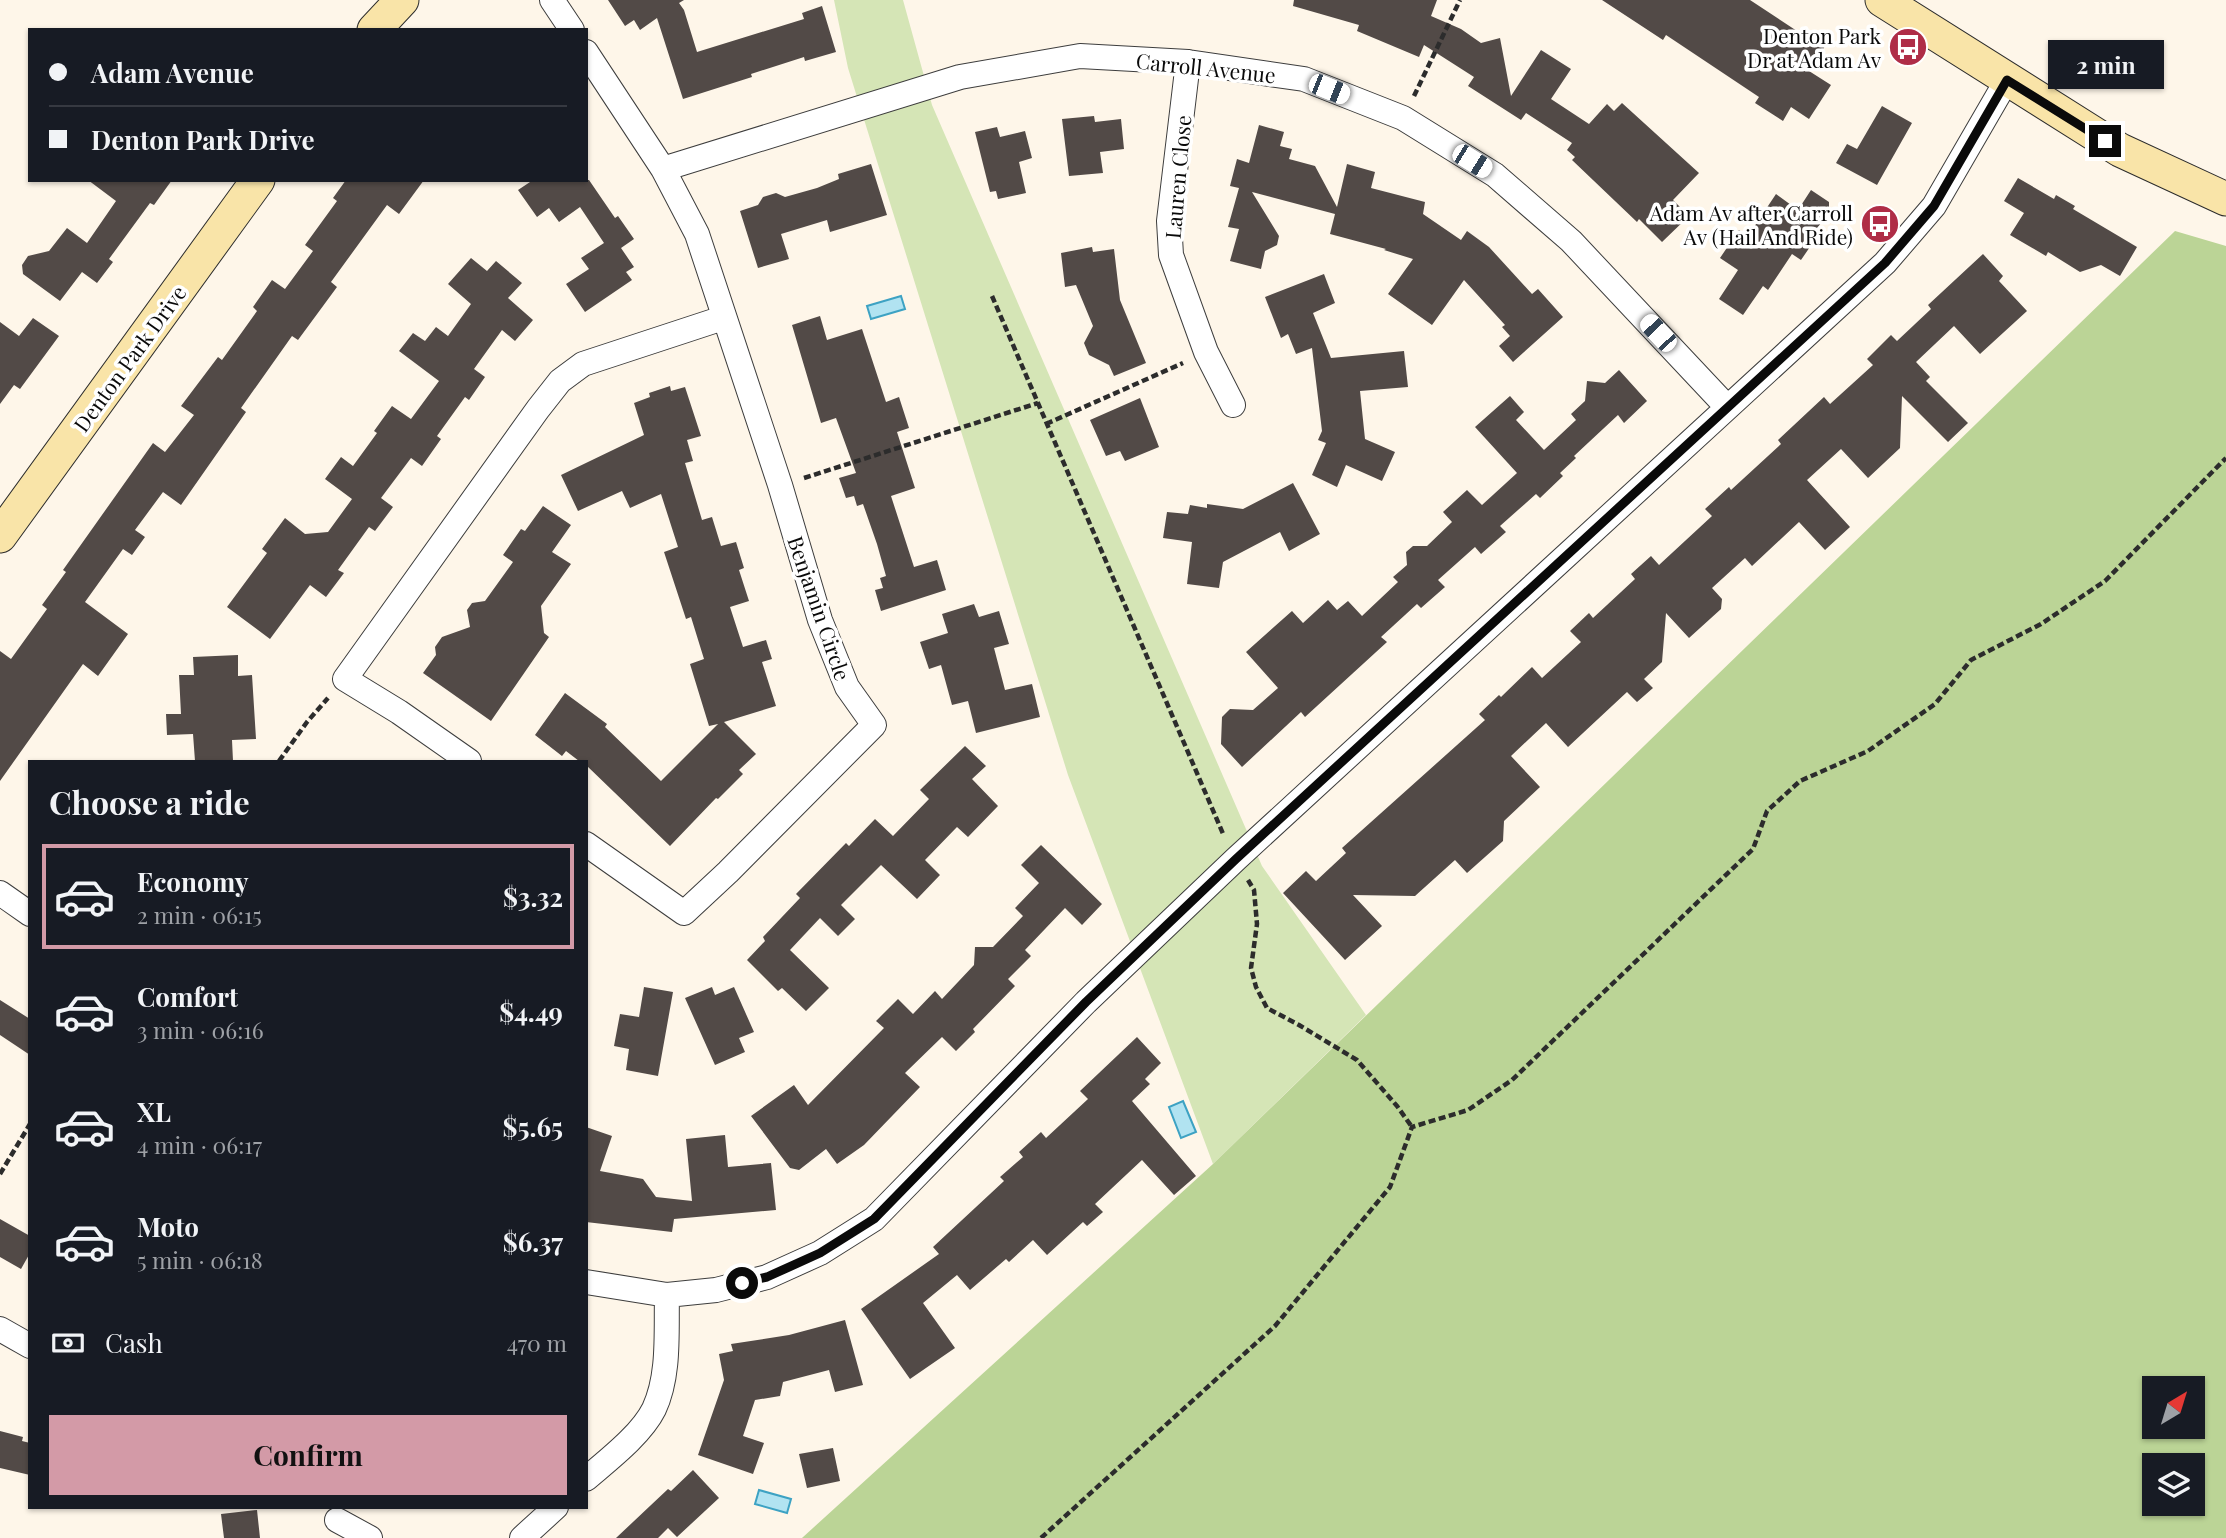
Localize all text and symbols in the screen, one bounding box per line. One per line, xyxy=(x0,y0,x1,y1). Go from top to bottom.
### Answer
place label: Denton Park Dr at Adam Av xyxy=(1747,21,1882,73)
bus stop icon: Denton Park Dr at Adam Av xyxy=(1887,26,1929,68)
callout: 2 min xyxy=(2047,40,2163,88)
street label: Carroll Avenue xyxy=(1135,46,1277,88)
text: 2 min xyxy=(2076,49,2136,80)
text: Adam Avenue xyxy=(91,55,254,90)
car xyxy=(1306,71,1353,107)
street label: Lauren Close xyxy=(1158,114,1196,240)
text: Denton Park Drive xyxy=(91,122,315,157)
route end xyxy=(2089,125,2121,157)
car xyxy=(1449,141,1496,181)
place label: Adam Av after Carroll Av (Hail And Ride) xyxy=(1649,198,1853,250)
bus stop icon: Adam Av after Carroll Av (Hail And Ride) xyxy=(1859,203,1901,245)
street label: Denton Park Drive xyxy=(66,279,192,437)
car xyxy=(1636,310,1681,356)
street label: Benjamin Circle xyxy=(782,532,858,684)
text: Choose a ride xyxy=(49,780,250,823)
text: Economy xyxy=(137,864,248,899)
icon: car xyxy=(53,865,116,928)
text: $3.32 xyxy=(503,879,563,914)
text: 2 min · 06:15 xyxy=(137,899,262,930)
text: Comfort xyxy=(137,979,238,1014)
icon: car xyxy=(53,980,116,1043)
text: $4.49 xyxy=(499,994,563,1029)
text: 3 min · 06:16 xyxy=(137,1014,264,1045)
text: XL xyxy=(137,1094,171,1129)
icon: car xyxy=(53,1095,116,1158)
text: $5.65 xyxy=(503,1109,563,1144)
text: 4 min · 06:17 xyxy=(137,1129,262,1160)
text: Moto xyxy=(137,1209,199,1244)
icon: car xyxy=(53,1210,116,1273)
text: $6.37 xyxy=(503,1224,563,1259)
text: 5 min · 06:18 xyxy=(137,1244,263,1275)
route start xyxy=(726,1267,758,1299)
icon: cash xyxy=(49,1324,87,1362)
text: Cash xyxy=(105,1325,163,1360)
text: 470 m xyxy=(507,1327,567,1358)
north arrow xyxy=(2142,1376,2205,1438)
map controls xyxy=(2142,1376,2205,1516)
button: Confirm xyxy=(49,1415,567,1495)
button: layers xyxy=(2142,1453,2205,1516)

